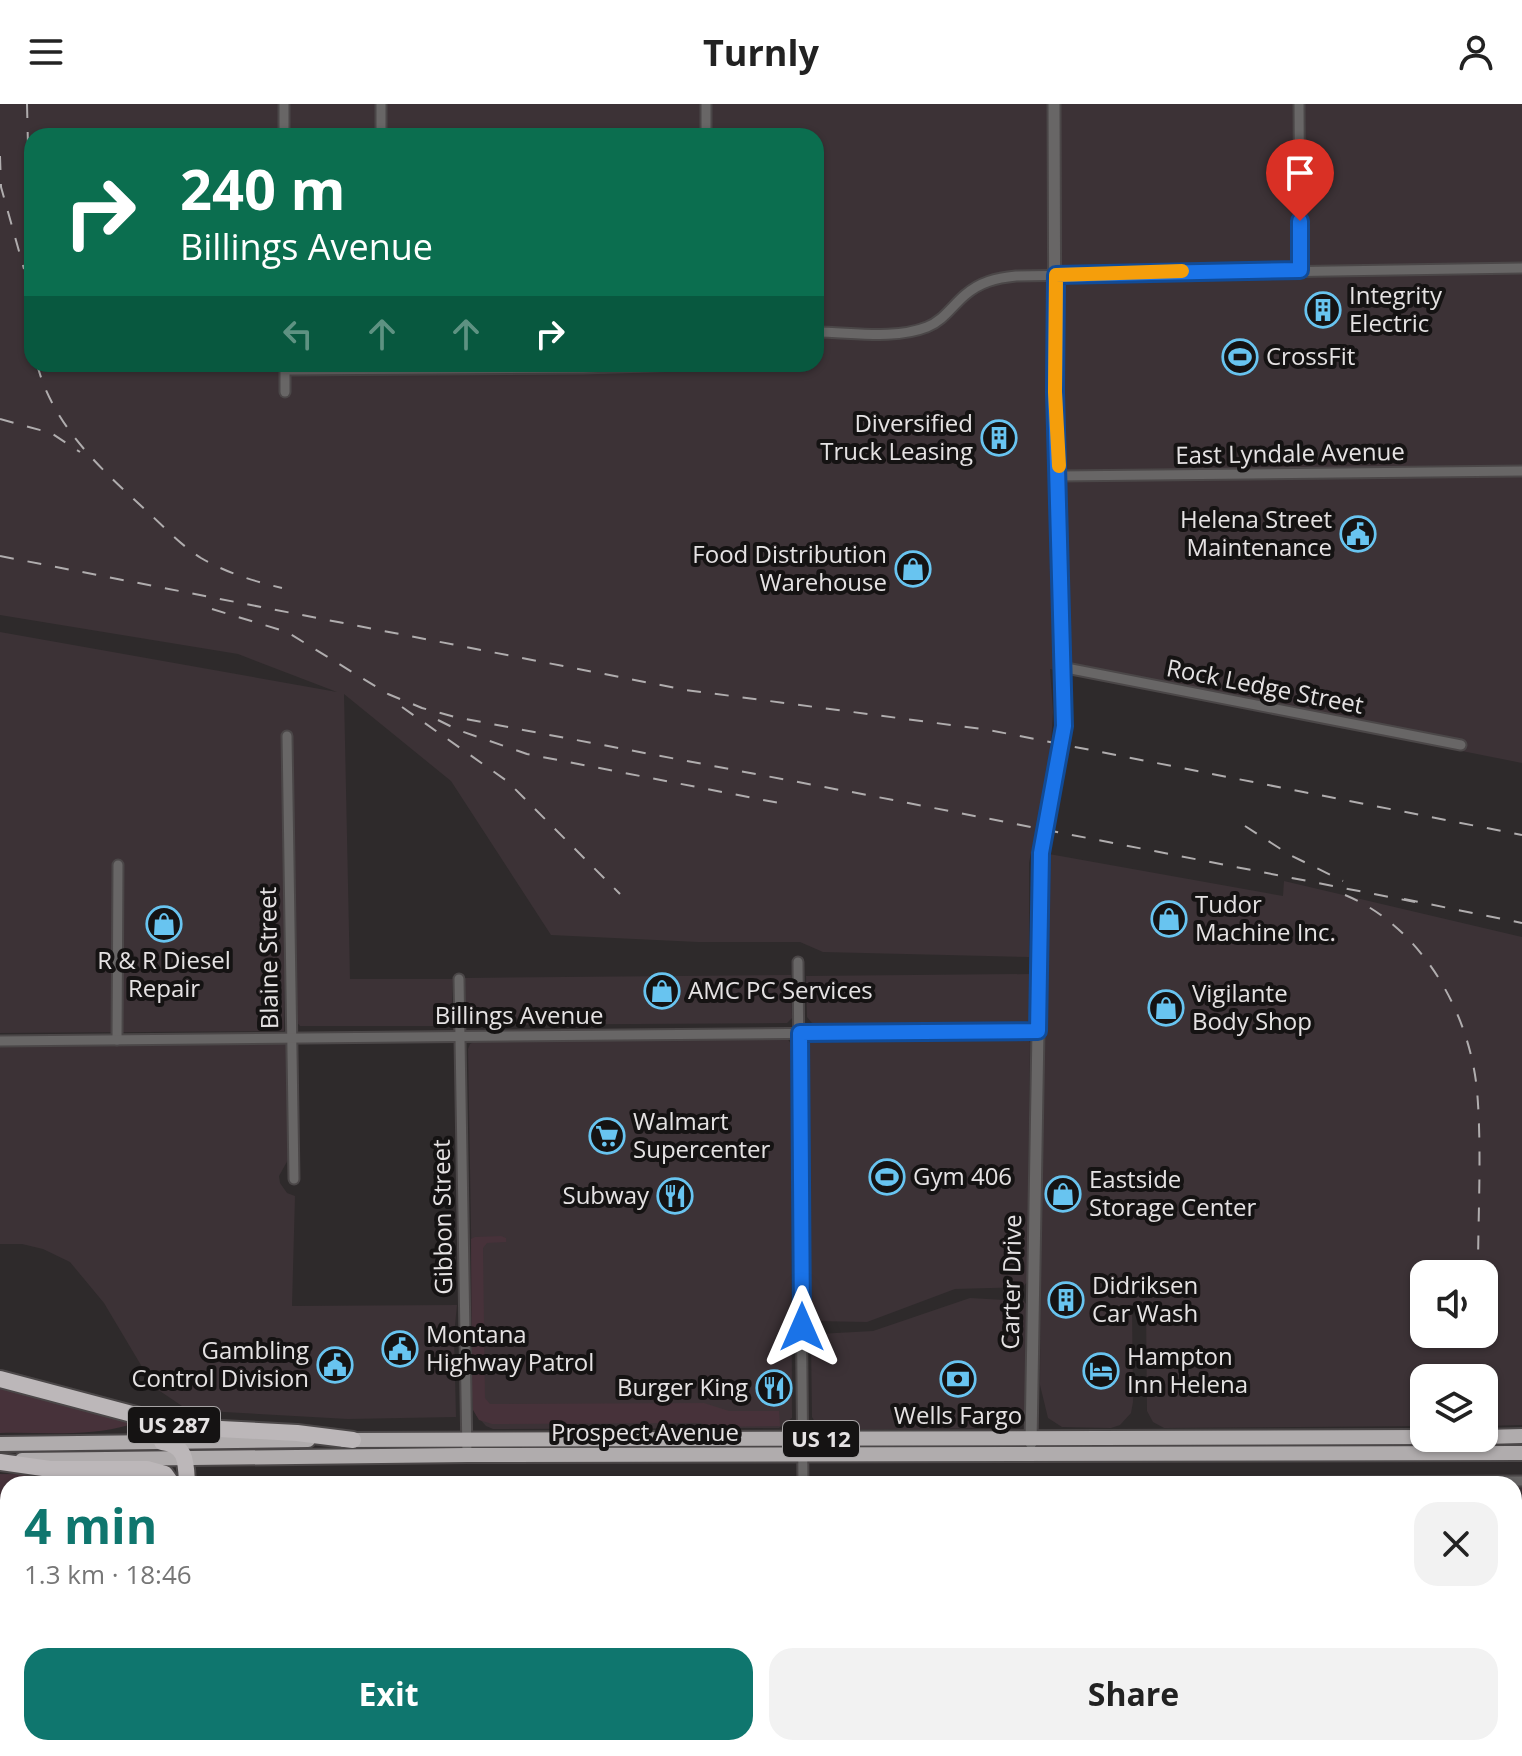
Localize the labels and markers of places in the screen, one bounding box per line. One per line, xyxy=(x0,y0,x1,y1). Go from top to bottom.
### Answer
pin xyxy=(1266,139,1334,221)
place label: Integrity Electric xyxy=(1349,278,1443,339)
building icon: Integrity Electric xyxy=(1304,291,1342,329)
sports icon: CrossFit xyxy=(1221,338,1259,376)
place label: CrossFit xyxy=(1266,339,1355,372)
place label: Diversified Truck Leasing xyxy=(820,406,973,467)
building icon: Diversified Truck Leasing xyxy=(980,419,1018,457)
place label: Helena Street Maintenance xyxy=(1180,502,1332,563)
public building icon: Helena Street Maintenance xyxy=(1339,515,1377,553)
place label: Food Distribution Warehouse xyxy=(692,537,887,598)
shop icon: Food Distribution Warehouse xyxy=(894,550,932,588)
place label: Tudor Machine Inc. xyxy=(1195,887,1336,948)
shop icon: Tudor Machine Inc. xyxy=(1150,900,1188,938)
shop icon: R & R Diesel Repair xyxy=(145,905,183,943)
place label: R & R Diesel Repair xyxy=(97,943,231,1004)
shop icon: AMC PC Services xyxy=(643,972,681,1010)
place label: AMC PC Services xyxy=(688,973,873,1006)
place label: Vigilante Body Shop xyxy=(1192,976,1312,1037)
shop icon: Vigilante Body Shop xyxy=(1147,989,1185,1027)
place label: Walmart Supercenter xyxy=(633,1104,771,1165)
supermarket icon: Walmart Supercenter xyxy=(588,1117,626,1155)
sports icon: Gym 406 xyxy=(868,1158,906,1196)
place label: Gym 406 xyxy=(913,1159,1012,1192)
place label: Eastside Storage Center xyxy=(1089,1162,1256,1223)
shop icon: Eastside Storage Center xyxy=(1044,1175,1082,1213)
restaurant icon: Subway xyxy=(656,1177,694,1215)
place label: Subway xyxy=(562,1178,650,1211)
place label: Didriksen Car Wash xyxy=(1092,1268,1198,1329)
building icon: Didriksen Car Wash xyxy=(1047,1281,1085,1319)
place label: Montana Highway Patrol xyxy=(426,1317,594,1378)
public building icon: Montana Highway Patrol xyxy=(381,1330,419,1368)
place label: Gambling Control Division xyxy=(131,1333,309,1394)
place label: Hampton Inn Helena xyxy=(1127,1339,1248,1400)
public building icon: Gambling Control Division xyxy=(316,1346,354,1384)
hotel icon: Hampton Inn Helena xyxy=(1082,1352,1120,1390)
bank icon: Wells Fargo xyxy=(939,1360,977,1398)
restaurant icon: Burger King xyxy=(755,1369,793,1407)
place label: Burger King xyxy=(617,1370,748,1403)
place label: Wells Fargo xyxy=(894,1398,1022,1431)

